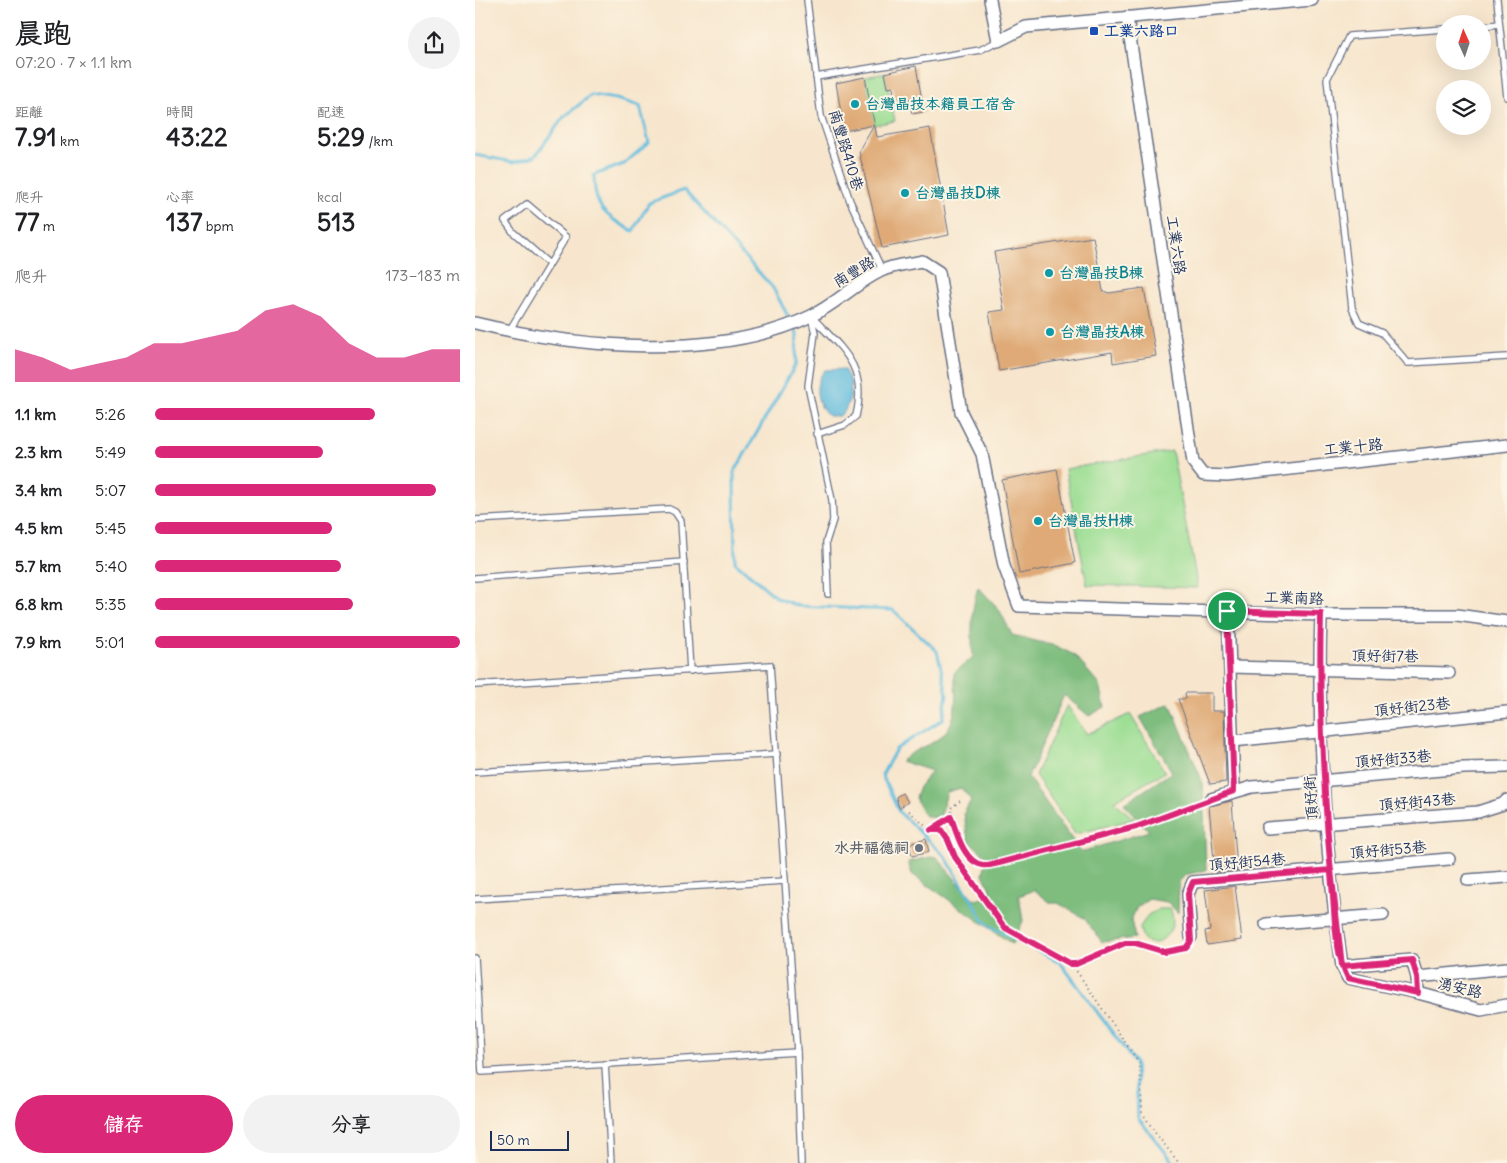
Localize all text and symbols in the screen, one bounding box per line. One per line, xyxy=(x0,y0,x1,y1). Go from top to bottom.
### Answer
text: 晨跑 xyxy=(15,15,71,51)
north arrow xyxy=(1436,15,1491,70)
map controls xyxy=(1436,15,1491,135)
button: share xyxy=(408,17,460,69)
place label: 工業六路口 xyxy=(1104,21,1179,40)
marker: 工業六路口 xyxy=(1088,25,1100,37)
text: 07:20 · 7 × 1.1 km xyxy=(15,52,132,72)
button: layers xyxy=(1436,80,1491,135)
place label: 台灣晶技本籍員工宿舍 xyxy=(865,94,1015,113)
marker: 台灣晶技本籍員工宿舍 xyxy=(849,98,861,110)
text: 距離 xyxy=(15,103,43,121)
text: 時間 xyxy=(166,103,194,121)
text: 配速 xyxy=(317,103,345,121)
street label: 南豐路410巷 xyxy=(825,107,868,193)
text: 7.91 xyxy=(15,121,57,153)
text: 43:22 xyxy=(166,121,228,153)
text: 5:29 xyxy=(317,121,365,153)
text: km xyxy=(57,132,79,150)
text: /km xyxy=(365,132,393,150)
place label: 台灣晶技D棟 xyxy=(915,183,1001,202)
marker: 台灣晶技D棟 xyxy=(899,187,911,199)
text: 爬升 xyxy=(15,188,43,206)
text: 心率 xyxy=(166,188,194,206)
text: kcal xyxy=(317,188,342,206)
text: 77 xyxy=(15,206,40,238)
text: 137 xyxy=(166,206,202,238)
text: 513 xyxy=(317,206,356,238)
street label: 工業六路 xyxy=(1163,214,1190,276)
text: m xyxy=(40,217,55,235)
text: bpm xyxy=(202,217,234,235)
street label: 南豐路 xyxy=(830,252,878,291)
place label: 台灣晶技B棟 xyxy=(1059,263,1144,282)
text: 173–183 m xyxy=(385,265,460,285)
text: 爬升 xyxy=(15,266,47,286)
marker: 台灣晶技B棟 xyxy=(1043,267,1055,279)
place label: 台灣晶技A棟 xyxy=(1060,322,1145,341)
marker: 台灣晶技A棟 xyxy=(1044,326,1056,338)
text: 1.1 km xyxy=(15,404,56,424)
text: 5:26 xyxy=(95,404,126,424)
street label: 工業十路 xyxy=(1322,434,1384,459)
text: 2.3 km xyxy=(15,442,62,462)
text: 5:49 xyxy=(95,442,126,462)
text: 3.4 km xyxy=(15,480,62,500)
text: 5:07 xyxy=(95,480,126,500)
place label: 台灣晶技H棟 xyxy=(1048,511,1134,530)
marker: 台灣晶技H棟 xyxy=(1032,515,1044,527)
text: 4.5 km xyxy=(15,518,63,538)
text: 5:45 xyxy=(95,518,126,538)
text: 5.7 km xyxy=(15,556,61,576)
text: 5:40 xyxy=(95,556,128,576)
street label: 工業南路 xyxy=(1264,587,1324,608)
pin xyxy=(1206,590,1248,632)
text: 6.8 km xyxy=(15,594,63,614)
text: 5:35 xyxy=(95,594,126,614)
icon: arrive xyxy=(1213,597,1241,625)
text: 7.9 km xyxy=(15,632,61,652)
text: 5:01 xyxy=(95,632,125,652)
street label: 頂好街7巷 xyxy=(1351,645,1419,666)
street label: 頂好街23巷 xyxy=(1373,693,1451,720)
street label: 頂好街33巷 xyxy=(1354,746,1432,771)
street label: 頂好街 xyxy=(1299,775,1322,821)
street label: 頂好街43巷 xyxy=(1378,789,1456,814)
street label: 頂好街53巷 xyxy=(1349,837,1427,862)
place label: 水井福德祠 xyxy=(834,838,909,857)
marker: 水井福德祠 xyxy=(913,842,925,854)
street label: 頂好街54巷 xyxy=(1208,849,1286,874)
street label: 湧安路 xyxy=(1436,973,1484,1002)
button: 儲存 xyxy=(15,1095,233,1153)
button: 分享 xyxy=(243,1095,460,1153)
scale bar xyxy=(490,1128,569,1151)
text: 50 m xyxy=(497,1131,530,1149)

